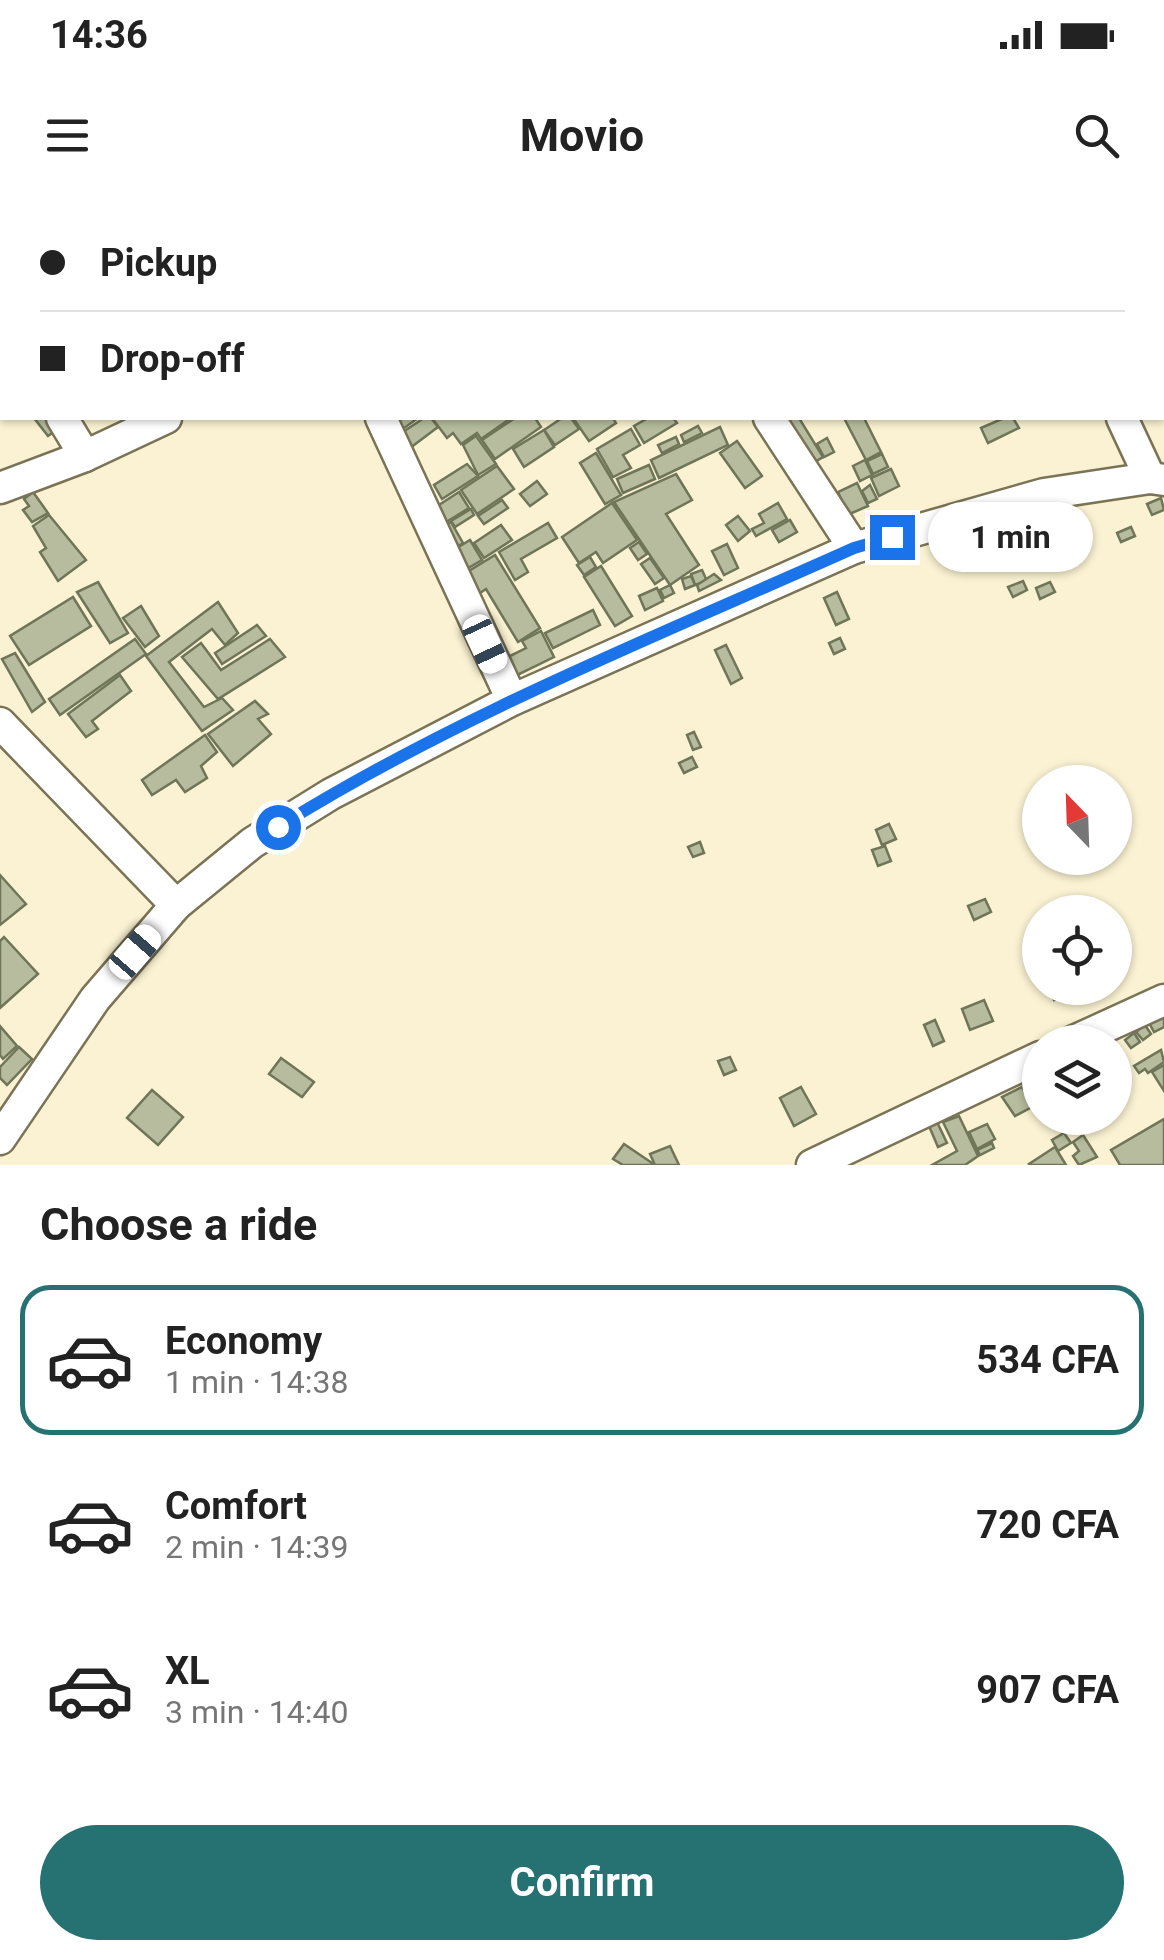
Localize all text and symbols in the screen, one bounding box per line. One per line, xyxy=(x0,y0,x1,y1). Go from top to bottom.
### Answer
text: 14:36 xyxy=(50,13,148,57)
icon: menu xyxy=(40,108,95,163)
icon: search xyxy=(1069,108,1124,163)
text: Movio xyxy=(520,109,644,162)
text: Pickup xyxy=(100,241,217,285)
text: Drop-off xyxy=(100,337,245,381)
callout: 1 min xyxy=(927,502,1092,572)
route end xyxy=(870,515,915,560)
text: 1 min xyxy=(970,518,1051,556)
car xyxy=(459,610,511,678)
north arrow xyxy=(1022,765,1132,875)
map controls xyxy=(1022,765,1132,1135)
route start xyxy=(256,805,301,850)
button: locate xyxy=(1022,895,1132,1005)
car xyxy=(104,920,166,984)
button: layers xyxy=(1022,1025,1132,1135)
text: Choose a ride xyxy=(40,1198,317,1251)
icon: car xyxy=(45,1315,135,1405)
text: Economy xyxy=(165,1319,322,1363)
text: 534 CFA xyxy=(976,1338,1119,1382)
text: 1 min · 14:38 xyxy=(165,1363,348,1401)
icon: car xyxy=(45,1480,135,1570)
text: Comfort xyxy=(165,1484,307,1528)
text: 720 CFA xyxy=(976,1503,1119,1547)
text: 2 min · 14:39 xyxy=(165,1528,348,1566)
icon: car xyxy=(45,1645,135,1735)
text: XL xyxy=(165,1649,210,1693)
text: 907 CFA xyxy=(976,1668,1119,1712)
text: 3 min · 14:40 xyxy=(165,1693,348,1731)
button: Confirm xyxy=(40,1825,1124,1940)

